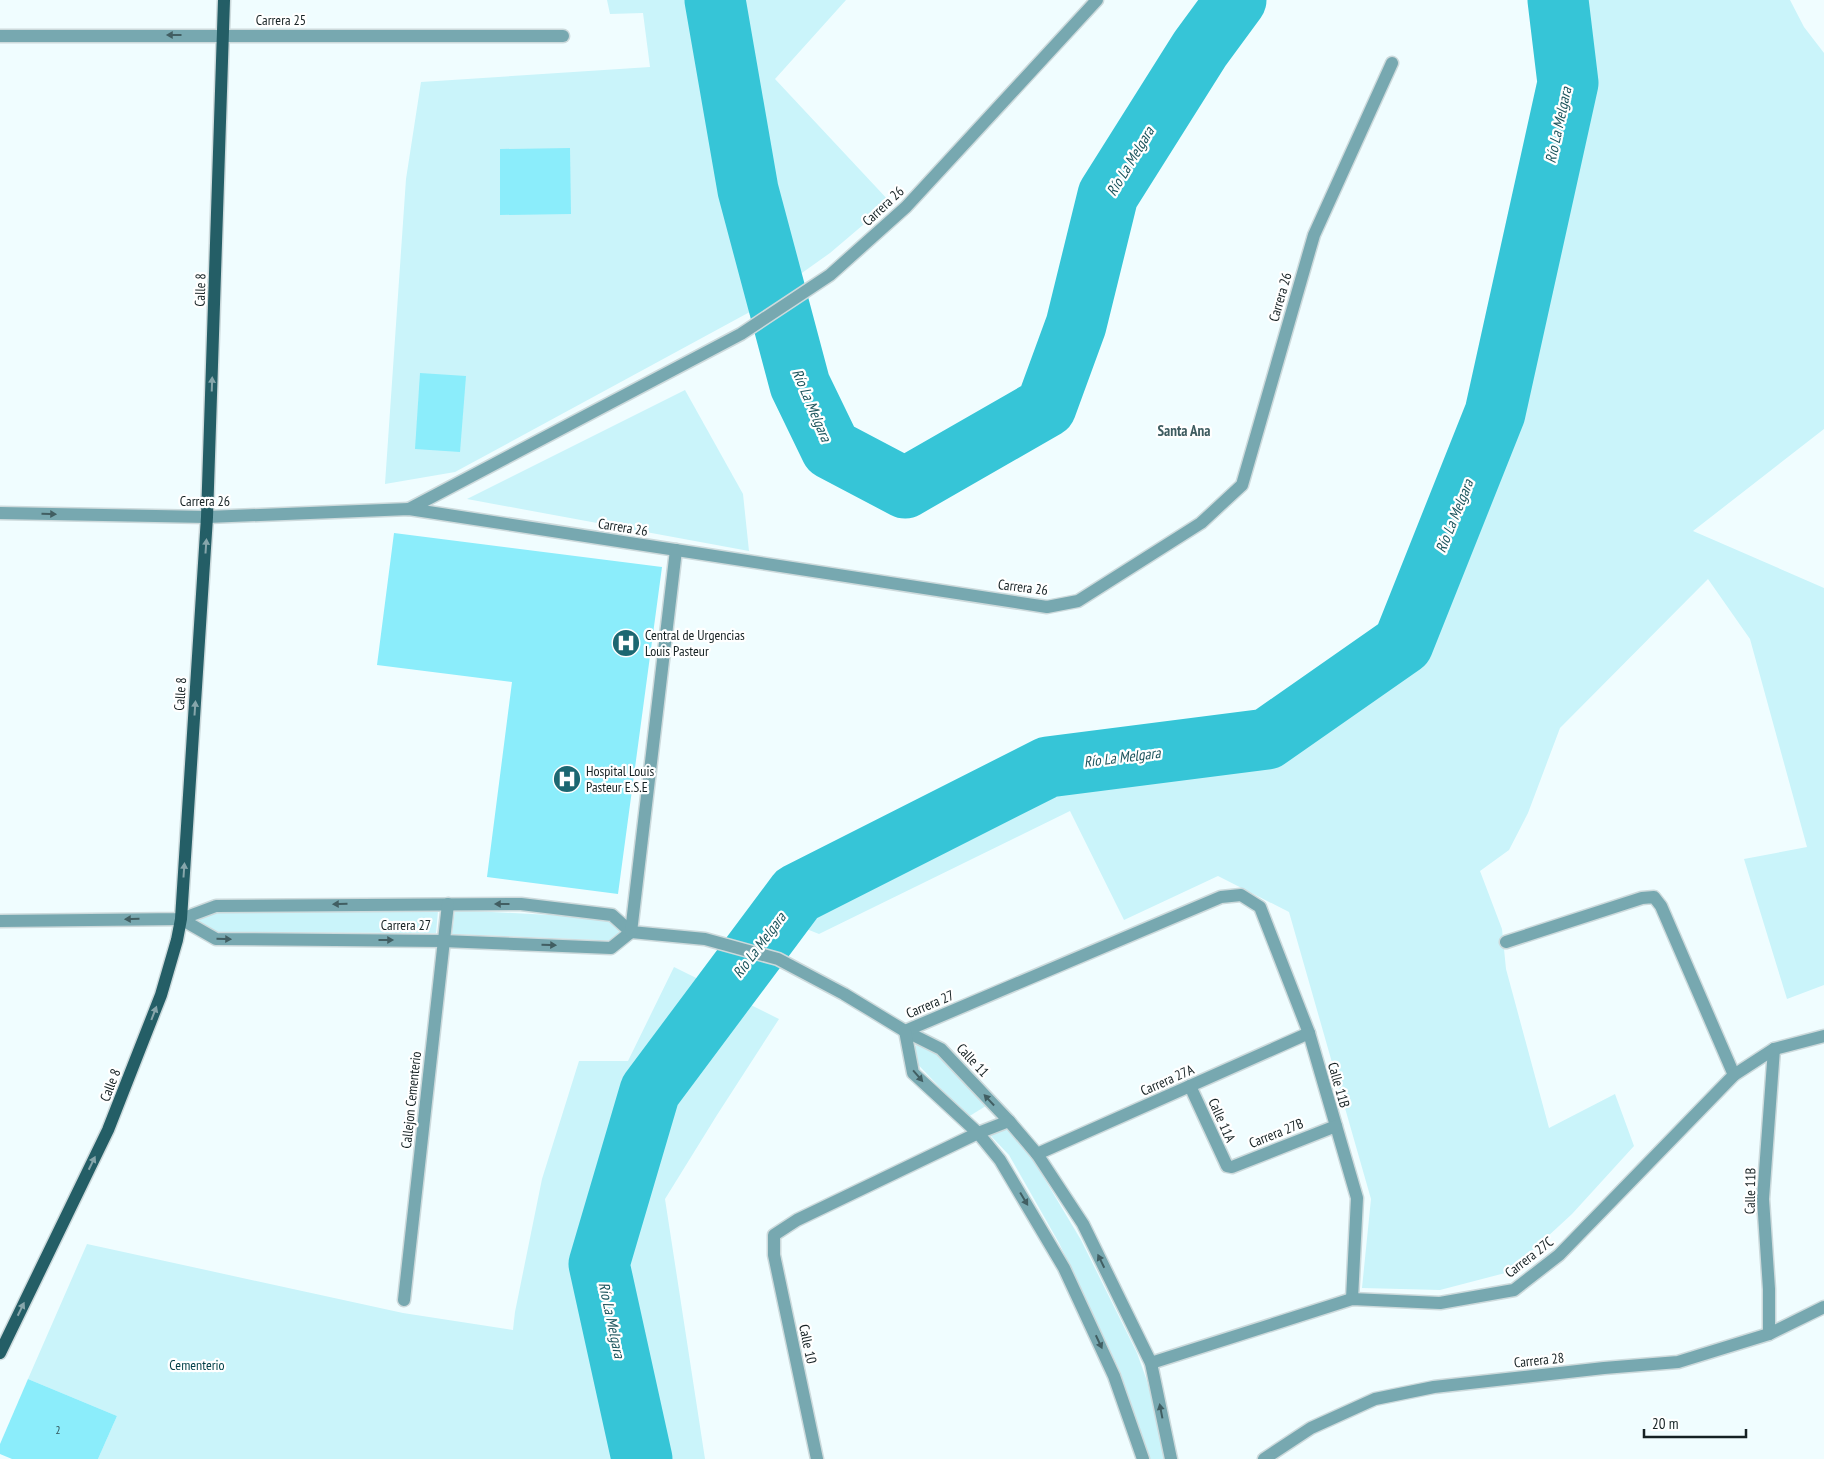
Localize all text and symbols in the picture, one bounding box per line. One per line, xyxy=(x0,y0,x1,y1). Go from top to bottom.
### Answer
street label: Carrera 25 xyxy=(256,11,306,29)
one-way arrow xyxy=(166,31,182,39)
water label: Río La Melgara xyxy=(1541,84,1576,165)
water label: Río La Melgara xyxy=(1102,122,1159,199)
street label: Carrera 26 xyxy=(858,182,908,230)
street label: Carrera 26 xyxy=(1264,270,1296,324)
street label: Calle 8 xyxy=(190,273,210,307)
water label: Río La Melgara xyxy=(788,366,836,445)
one-way arrow xyxy=(208,375,216,391)
district label: Santa Ana xyxy=(1157,421,1211,440)
water label: Río La Melgara xyxy=(1431,476,1478,555)
street label: Carrera 26 xyxy=(180,492,230,510)
one-way arrow xyxy=(41,511,57,519)
street label: Carrera 26 xyxy=(597,514,649,540)
one-way arrow xyxy=(202,538,210,554)
street label: Carrera 26 xyxy=(997,575,1049,599)
place label: Central de Urgencias Louis Pasteur xyxy=(645,626,745,660)
hospital icon: Central de Urgencias Louis Pasteur xyxy=(611,628,641,658)
street label: Calle 8 xyxy=(170,677,190,711)
one-way arrow xyxy=(191,700,199,716)
water label: Río La Melgara xyxy=(1083,743,1162,771)
place label: Hospital Louis Pasteur E.S.E xyxy=(586,762,654,796)
hospital icon: Hospital Louis Pasteur E.S.E xyxy=(552,764,582,794)
one-way arrow xyxy=(180,862,188,878)
one-way arrow xyxy=(494,900,510,908)
one-way arrow xyxy=(332,901,348,909)
water label: Río La Melgara xyxy=(728,908,790,982)
one-way arrow xyxy=(124,915,140,923)
street label: Carrera 27 xyxy=(381,916,431,934)
one-way arrow xyxy=(216,935,232,943)
one-way arrow xyxy=(379,936,395,944)
one-way arrow xyxy=(541,942,557,950)
street label: Carrera 27 xyxy=(903,986,957,1022)
one-way arrow xyxy=(150,1005,158,1020)
street label: Calle 11 xyxy=(953,1039,993,1081)
street label: Callejon Cementerio xyxy=(397,1051,425,1149)
street label: Carrera 27A xyxy=(1137,1060,1197,1100)
street label: Calle 11B xyxy=(1324,1060,1354,1110)
street label: Calle 8 xyxy=(96,1066,124,1104)
one-way arrow xyxy=(913,1070,924,1083)
one-way arrow xyxy=(983,1094,995,1106)
street label: Calle 11A xyxy=(1204,1095,1240,1145)
street label: Carrera 27B xyxy=(1246,1114,1306,1152)
one-way arrow xyxy=(88,1156,96,1170)
street label: Calle 11B xyxy=(1741,1168,1759,1214)
one-way arrow xyxy=(1019,1192,1028,1205)
street label: Carrera 27C xyxy=(1501,1232,1557,1282)
one-way arrow xyxy=(1097,1254,1105,1268)
water label: Río La Melgara xyxy=(595,1280,630,1361)
one-way arrow xyxy=(17,1302,25,1316)
street label: Calle 10 xyxy=(795,1323,821,1365)
one-way arrow xyxy=(1094,1335,1103,1350)
street label: Carrera 28 xyxy=(1513,1348,1565,1372)
park label: Cementerio xyxy=(169,1356,225,1374)
one-way arrow xyxy=(1157,1404,1165,1419)
scale bar xyxy=(1644,1406,1746,1438)
text: 20 m xyxy=(1652,1414,1678,1433)
house number: 2 xyxy=(56,1423,61,1437)

